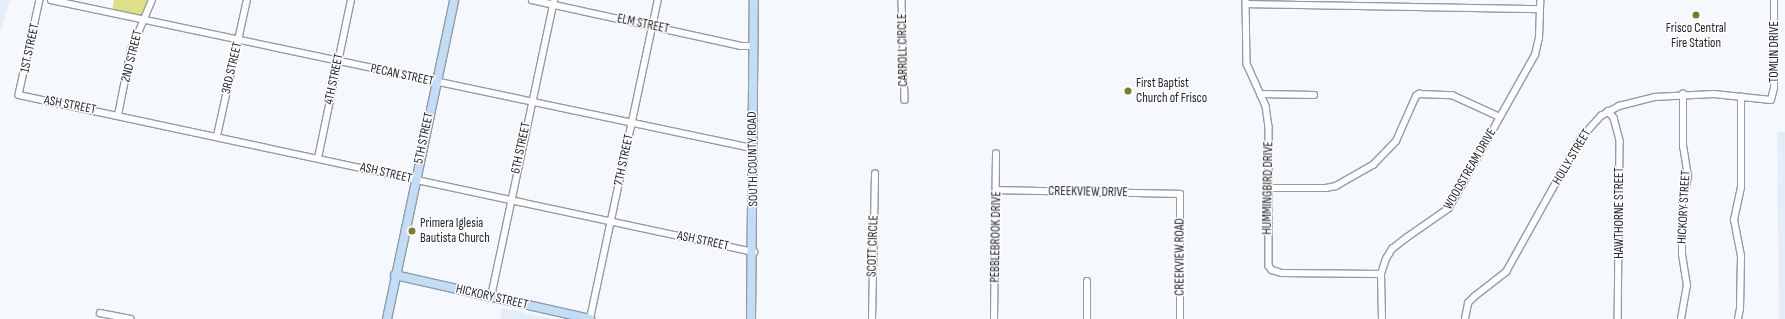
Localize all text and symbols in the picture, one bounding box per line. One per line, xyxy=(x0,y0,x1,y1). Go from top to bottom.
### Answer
marker: Frisco Central Fire Station xyxy=(1691,10,1701,20)
street label: ELM STREET xyxy=(616,11,670,37)
street label: CARROLL CIRCLE xyxy=(895,13,911,87)
place label: Frisco Central Fire Station xyxy=(1666,21,1726,52)
street label: TOMLIN DRIVE xyxy=(1766,21,1782,83)
street label: 1ST STREET xyxy=(17,22,43,74)
street label: 2ND STREET xyxy=(118,28,146,84)
street label: 3RD STREET xyxy=(218,41,246,95)
street label: 4TH STREET xyxy=(321,52,347,106)
street label: PECAN STREET xyxy=(369,61,435,89)
place label: First Baptist Church of Frisco xyxy=(1136,76,1207,107)
marker: First Baptist Church of Frisco xyxy=(1123,86,1133,96)
street label: ASH STREET xyxy=(43,92,97,118)
street label: 5TH STREET xyxy=(411,111,437,165)
street label: SOUTH COUNTY ROAD xyxy=(744,111,762,207)
street label: 6TH STREET xyxy=(508,121,534,175)
street label: WOODSTREAM DRIVE xyxy=(1440,126,1500,212)
street label: HOLLY STREET xyxy=(1549,126,1595,188)
street label: 7TH STREET xyxy=(611,133,637,187)
street label: HUMMINGBIRD DRIVE xyxy=(1259,141,1277,235)
street label: ASH STREET xyxy=(359,159,413,187)
street label: HAWTHORNE STREET xyxy=(1611,167,1627,259)
street label: HICKORY STREET xyxy=(1674,170,1694,244)
street label: CREEKVIEW DRIVE xyxy=(1048,184,1128,200)
street label: PEBBLEBROOK DRIVE xyxy=(987,191,1005,283)
street label: SCOTT CIRCLE xyxy=(864,215,882,277)
place label: Primera Iglesia Bautista Church xyxy=(420,216,490,247)
street label: CREEKVIEW ROAD xyxy=(1172,218,1188,296)
marker: Primera Iglesia Bautista Church xyxy=(407,226,417,236)
street label: ASH STREET xyxy=(676,228,730,254)
street label: HICKORY STREET xyxy=(454,281,530,313)

